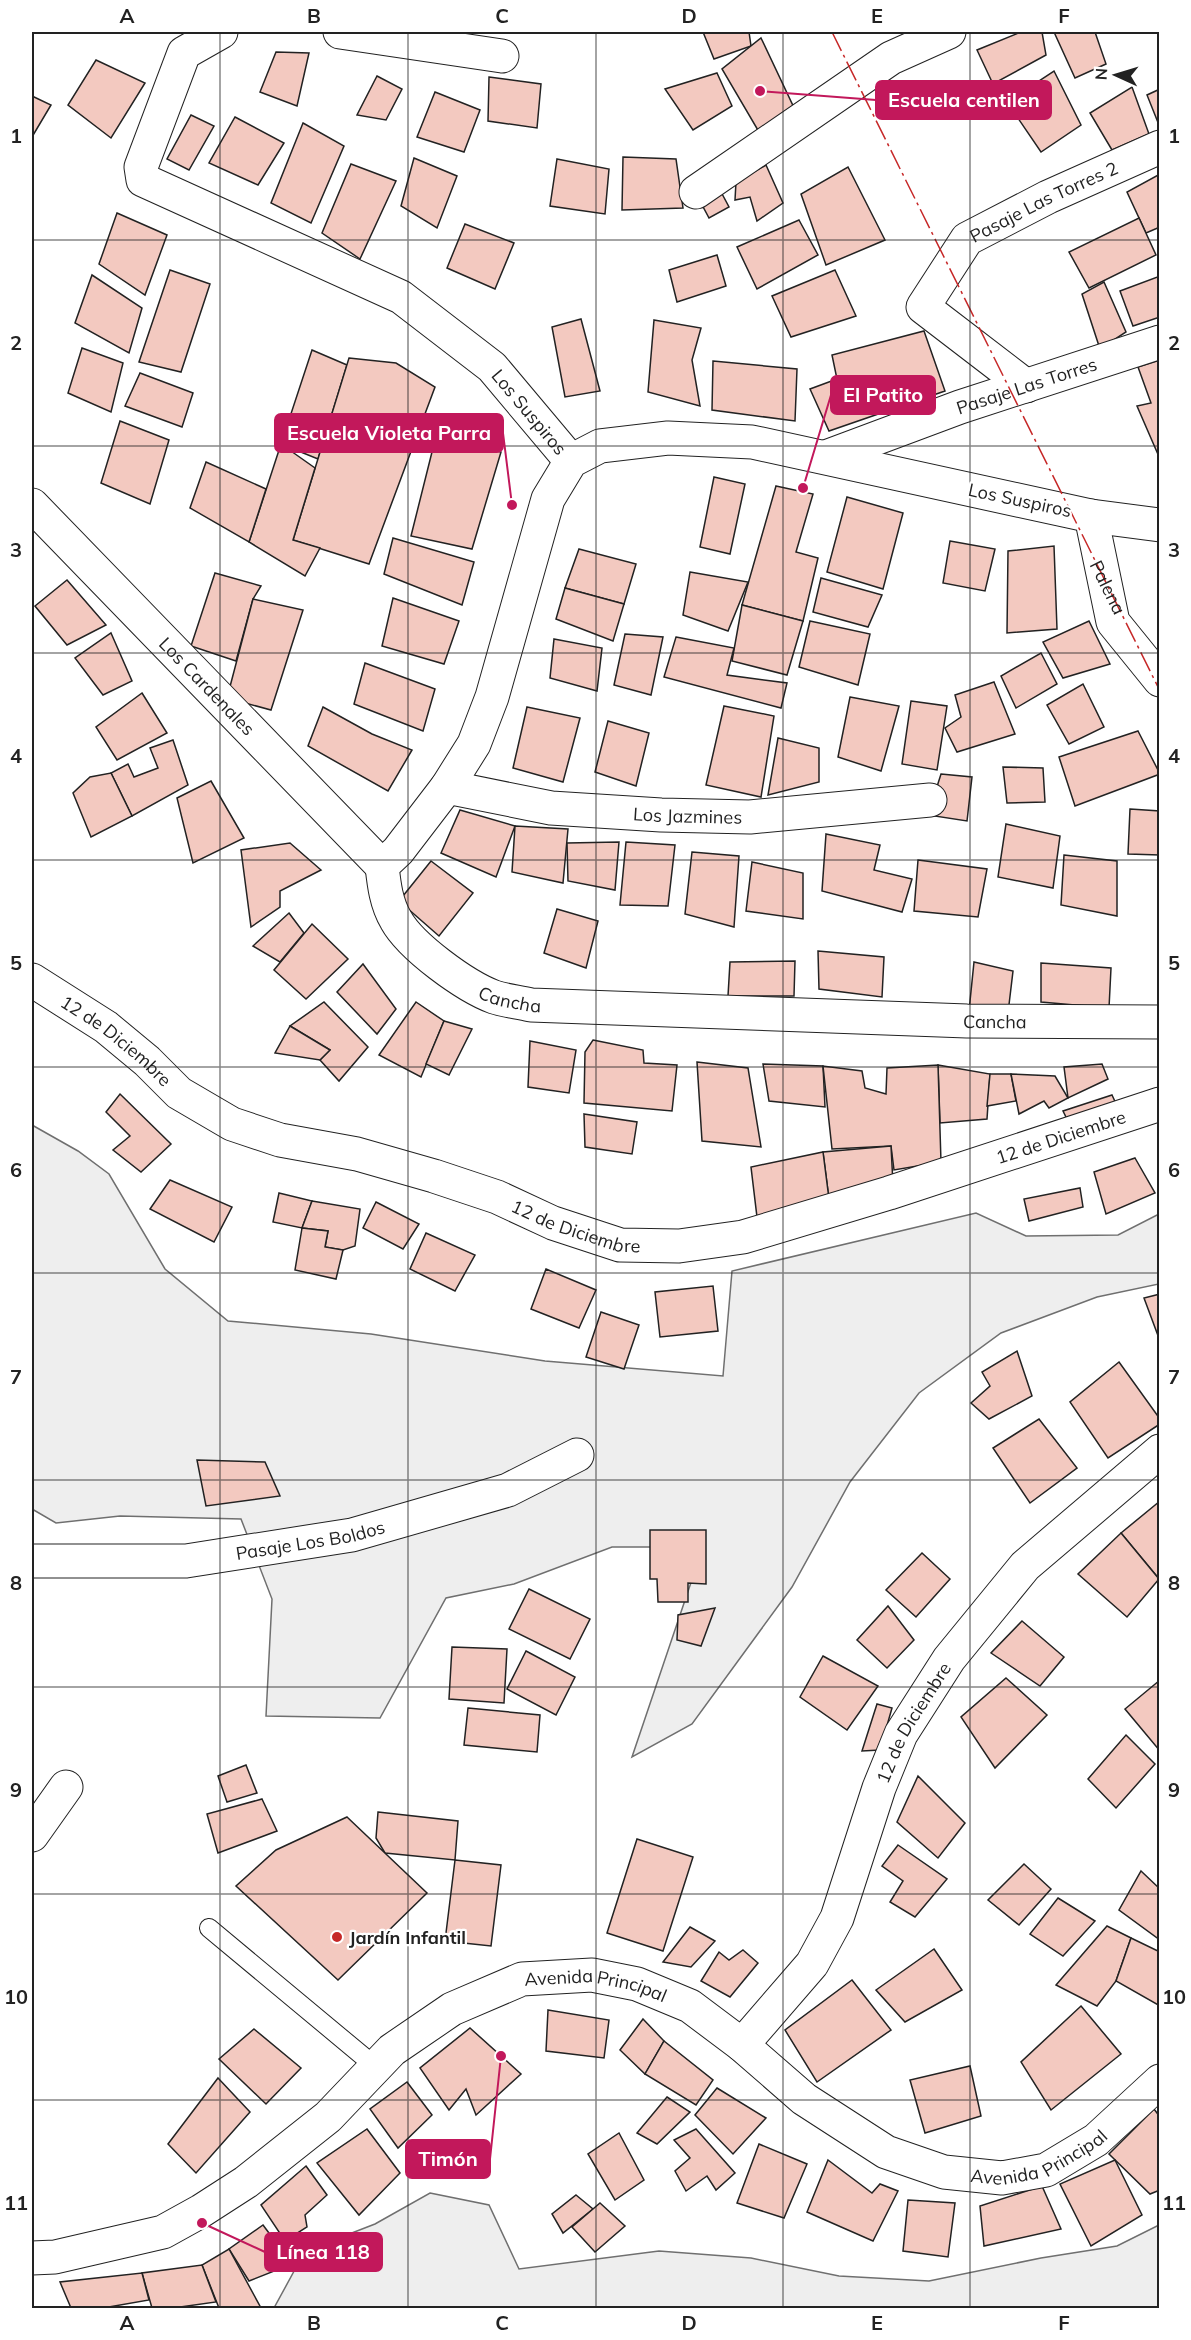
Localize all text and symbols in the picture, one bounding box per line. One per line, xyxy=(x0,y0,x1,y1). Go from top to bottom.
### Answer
text: A xyxy=(120,3,135,28)
text: B xyxy=(307,3,321,28)
text: C xyxy=(495,3,509,28)
text: D xyxy=(681,3,697,28)
text: E xyxy=(871,3,883,28)
text: F xyxy=(1058,3,1070,28)
north arrow xyxy=(1086,45,1146,105)
text: N xyxy=(1091,67,1111,81)
callout: Escuela centilen xyxy=(876,81,1051,119)
text: Escuela centilen xyxy=(888,87,1040,112)
text: 1 xyxy=(10,123,22,148)
text: 1 xyxy=(1168,123,1180,148)
street label: Pasaje Las Torres 2 xyxy=(965,156,1121,247)
text: 2 xyxy=(10,330,22,355)
text: 2 xyxy=(1168,330,1180,355)
street label: Pasaje Las Torres xyxy=(953,352,1100,419)
street label: Los Suspiros xyxy=(487,364,572,459)
callout: El Patito xyxy=(831,376,935,414)
text: El Patito xyxy=(843,382,923,407)
callout: Escuela Violeta Parra xyxy=(275,414,503,452)
text: Escuela Violeta Parra xyxy=(287,420,491,445)
street label: Los Suspiros xyxy=(966,478,1074,522)
text: 3 xyxy=(10,537,22,562)
text: 3 xyxy=(1168,537,1180,562)
street label: Palena xyxy=(1085,556,1131,618)
street label: Los Cardenales xyxy=(155,632,260,740)
text: 4 xyxy=(10,743,22,768)
text: 4 xyxy=(1168,743,1180,768)
street label: Los Jazmines xyxy=(632,802,743,828)
text: 5 xyxy=(10,950,22,975)
text: 5 xyxy=(1168,950,1180,975)
street label: Cancha xyxy=(475,980,541,1017)
street label: 12 de Diciembre xyxy=(57,990,177,1091)
street label: Cancha xyxy=(963,1009,1027,1033)
street label: 12 de Diciembre xyxy=(993,1105,1129,1169)
text: 6 xyxy=(10,1157,22,1182)
text: 6 xyxy=(1168,1157,1180,1182)
street label: 12 de Diciembre xyxy=(508,1194,641,1257)
text: 7 xyxy=(10,1364,22,1389)
text: 7 xyxy=(1168,1364,1180,1389)
street label: Pasaje Los Boldos xyxy=(234,1515,387,1565)
text: 8 xyxy=(10,1570,22,1595)
text: 8 xyxy=(1168,1570,1180,1595)
street label: 12 de Diciembre xyxy=(871,1658,956,1786)
text: 9 xyxy=(10,1777,22,1802)
text: 9 xyxy=(1168,1777,1180,1802)
place label: Jardín Infantil xyxy=(349,1926,466,1949)
marker: Jardín Infantil xyxy=(330,1930,344,1944)
street label: Avenida Principal xyxy=(524,1963,671,2007)
text: 10 xyxy=(4,1984,28,2009)
text: 10 xyxy=(1162,1984,1186,2009)
street label: Avenida Principal xyxy=(969,2124,1112,2189)
callout: Timón xyxy=(406,2140,490,2178)
text: Timón xyxy=(418,2146,478,2171)
text: 11 xyxy=(4,2190,28,2215)
text: 11 xyxy=(1162,2190,1186,2215)
callout: Línea 118 xyxy=(265,2233,382,2271)
text: Línea 118 xyxy=(276,2239,370,2264)
text: A xyxy=(120,2310,135,2335)
text: B xyxy=(307,2310,321,2335)
text: C xyxy=(495,2310,509,2335)
text: D xyxy=(681,2310,697,2335)
text: E xyxy=(871,2310,883,2335)
text: F xyxy=(1058,2310,1070,2335)

